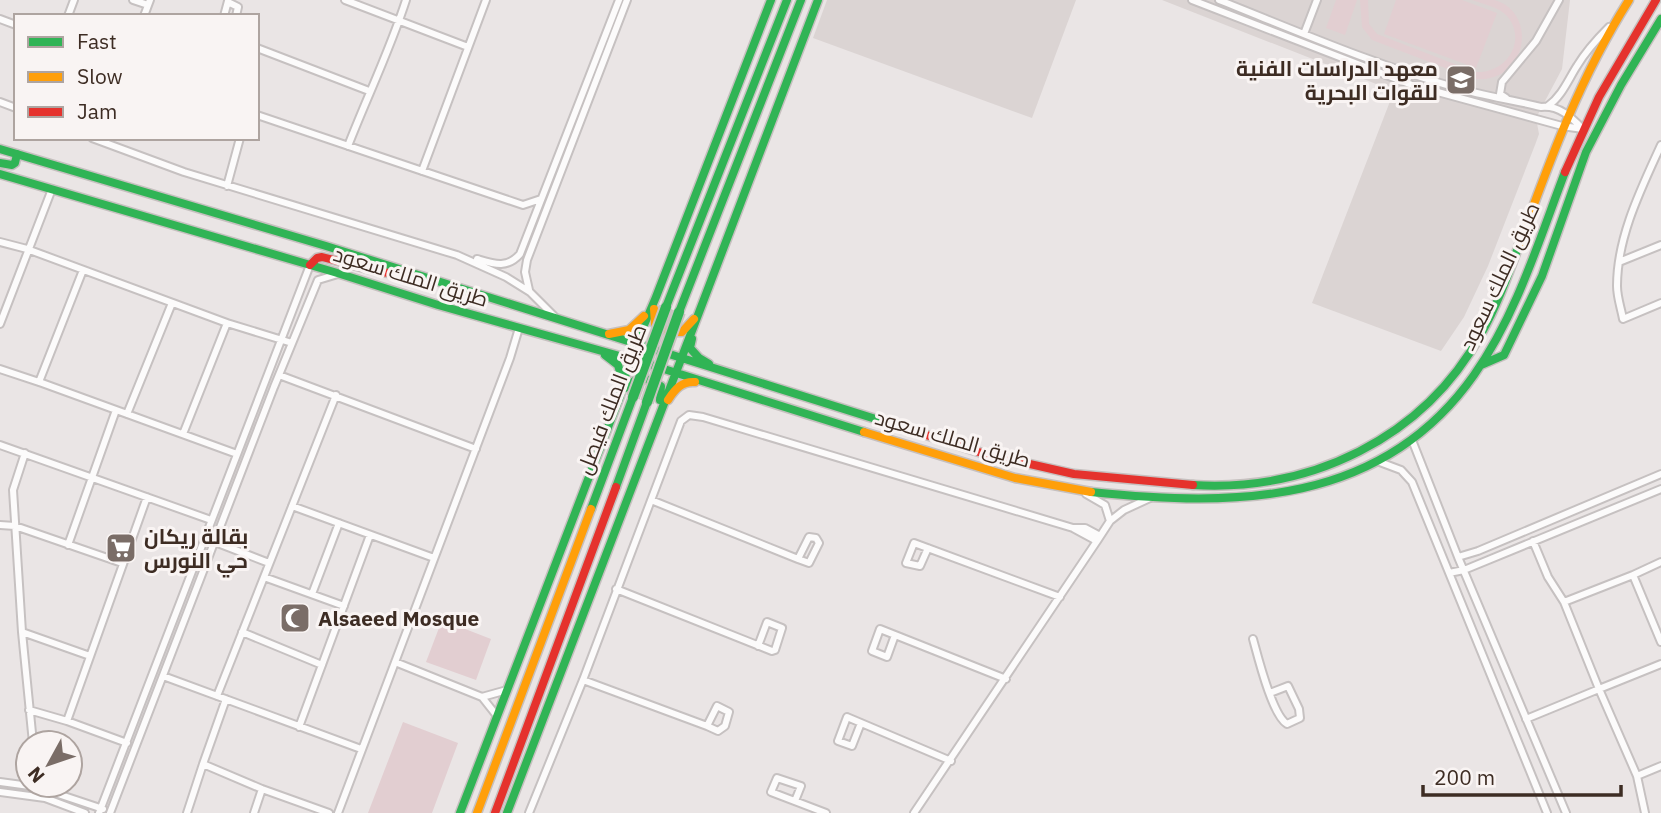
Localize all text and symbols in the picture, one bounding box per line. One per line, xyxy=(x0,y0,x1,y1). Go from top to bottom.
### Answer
legend xyxy=(14,14,259,140)
text: Fast xyxy=(77,27,117,55)
place label: معهد الدراسات الفنية للقوات البحرية xyxy=(1236,54,1438,106)
text: Slow xyxy=(77,62,123,90)
school or university icon: معهد الدراسات الفنية للقوات البحرية xyxy=(1444,63,1478,97)
text: Jam xyxy=(77,97,117,125)
street label: طريق الملك سعود xyxy=(1452,198,1546,354)
street label: طريق الملك سعود xyxy=(330,239,492,313)
street label: طريق الملك فيصل xyxy=(570,320,652,478)
street label: طريق الملك سعود xyxy=(872,402,1034,474)
place label: بقالة ريكان حي النورس xyxy=(144,522,248,578)
supermarket icon: بقالة ريكان حي النورس xyxy=(104,531,138,565)
mosque icon: Alsaeed Mosque xyxy=(278,601,312,635)
place label: Alsaeed Mosque xyxy=(318,604,480,632)
north arrow xyxy=(14,729,84,799)
scale bar xyxy=(1423,754,1621,798)
text: N xyxy=(22,762,50,788)
text: 200 m xyxy=(1434,763,1495,791)

